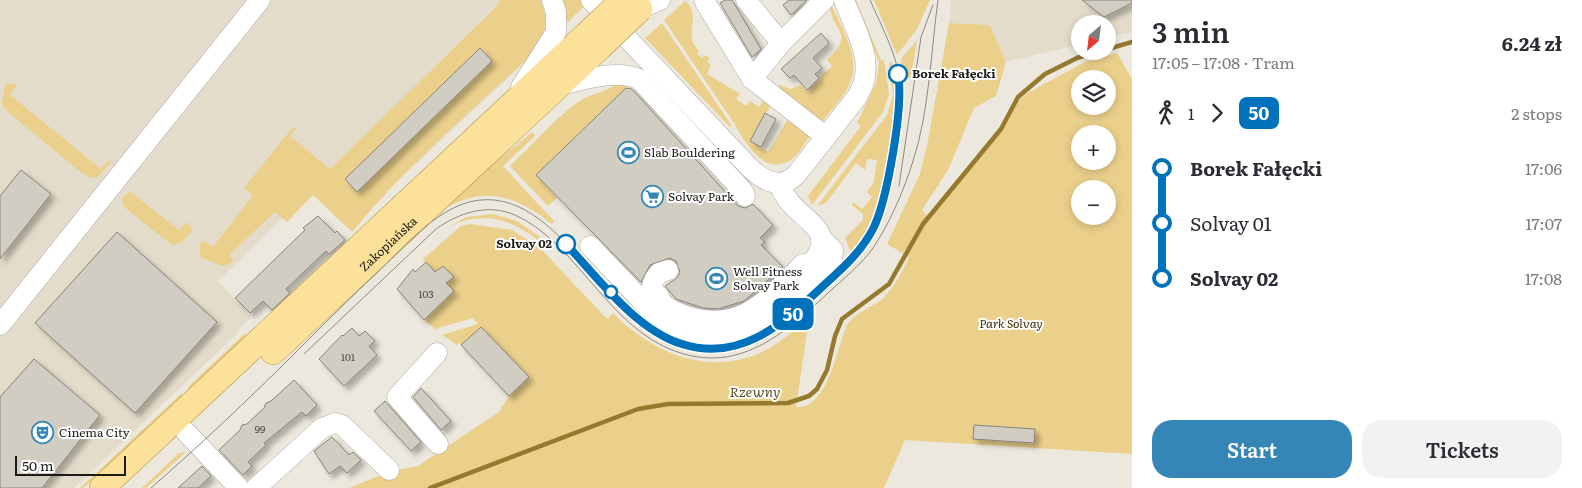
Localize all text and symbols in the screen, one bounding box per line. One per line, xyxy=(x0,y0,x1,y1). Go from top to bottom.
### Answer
text: 3 min xyxy=(1152,10,1230,52)
north arrow xyxy=(1071,15,1116,60)
map controls xyxy=(1071,15,1116,225)
text: 6.24 zł xyxy=(1502,29,1562,57)
text: 17:05 – 17:08 · Tram xyxy=(1152,50,1295,74)
marker: Borek Fałęcki xyxy=(888,64,908,84)
place label: Borek Fałęcki xyxy=(912,64,996,82)
button: layers xyxy=(1071,70,1116,115)
icon: walk xyxy=(1152,99,1180,127)
icon: forward xyxy=(1203,99,1231,127)
text: 50 xyxy=(1249,99,1269,126)
text: 1 xyxy=(1188,101,1195,125)
text: 2 stops xyxy=(1511,101,1562,125)
button: + xyxy=(1071,125,1116,170)
sports icon: Slab Bouldering xyxy=(616,141,640,165)
place label: Slab Bouldering xyxy=(644,143,735,161)
text: Borek Fałęcki xyxy=(1190,154,1322,182)
text: 17:06 xyxy=(1525,156,1562,180)
button: − xyxy=(1071,180,1116,225)
supermarket icon: Solvay Park xyxy=(640,185,664,209)
place label: Solvay Park xyxy=(668,187,735,205)
text: Solvay 01 xyxy=(1190,209,1272,237)
text: 17:07 xyxy=(1525,211,1562,235)
street label: Zakopiańska xyxy=(355,212,421,275)
place label: Solvay 02 xyxy=(496,234,553,252)
marker: Solvay 02 xyxy=(556,234,576,254)
place label: Well Fitness Solvay Park xyxy=(733,262,802,294)
text: Solvay 02 xyxy=(1190,264,1278,292)
text: 17:08 xyxy=(1525,266,1562,290)
sports icon: Well Fitness Solvay Park xyxy=(705,267,729,291)
unlabelled marker xyxy=(604,285,618,299)
house number: 103 xyxy=(418,286,434,301)
line badge: 50 xyxy=(770,298,816,330)
text: 50 xyxy=(783,300,803,327)
park label: Park Solvay xyxy=(979,314,1043,332)
house number: 101 xyxy=(341,349,355,364)
water label: Rzewny xyxy=(730,381,780,401)
button: Start xyxy=(1152,420,1352,478)
button: Tickets xyxy=(1362,420,1562,478)
theatre icon: Cinema City xyxy=(31,421,55,445)
house number: 99 xyxy=(255,421,265,436)
place label: Cinema City xyxy=(59,423,130,441)
scale bar xyxy=(15,453,126,476)
text: 50 m xyxy=(22,455,54,475)

